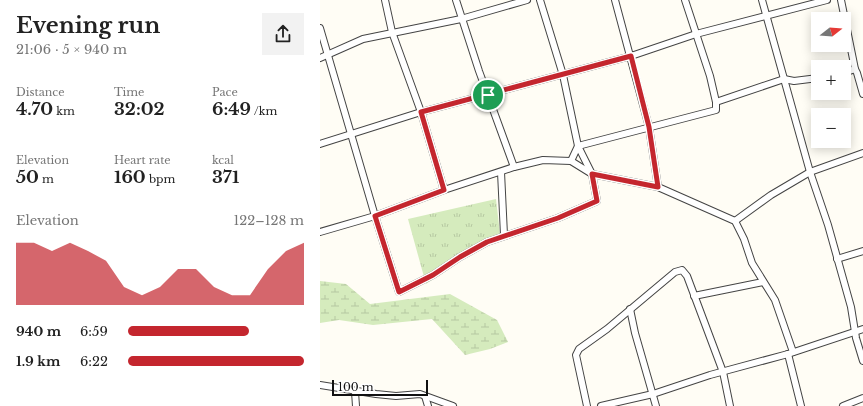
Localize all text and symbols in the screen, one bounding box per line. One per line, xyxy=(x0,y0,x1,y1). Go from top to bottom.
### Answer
text: Evening run xyxy=(16,12,160,39)
north arrow xyxy=(811,12,851,52)
map controls xyxy=(811,12,851,148)
button: share xyxy=(262,13,304,55)
text: 21:06 · 5 × 940 m xyxy=(16,41,127,58)
button: + xyxy=(811,60,851,100)
pin xyxy=(471,78,505,112)
icon: arrive xyxy=(477,84,499,106)
text: Distance xyxy=(16,85,65,99)
text: Time xyxy=(114,85,144,99)
text: Pace xyxy=(212,85,238,99)
text: 4.70 xyxy=(16,99,53,120)
text: 32:02 xyxy=(114,99,165,120)
text: 6:49 xyxy=(212,99,251,120)
text: km xyxy=(53,104,75,118)
text: /km xyxy=(251,104,277,118)
button: − xyxy=(811,108,851,148)
text: Elevation xyxy=(16,153,69,167)
text: Heart rate xyxy=(114,153,171,167)
text: kcal xyxy=(212,153,234,167)
text: 50 xyxy=(16,167,39,188)
text: 160 xyxy=(114,167,146,188)
text: 371 xyxy=(212,167,239,188)
text: m xyxy=(39,172,54,186)
text: bpm xyxy=(146,172,175,186)
text: Elevation xyxy=(16,212,79,229)
text: 122–128 m xyxy=(233,212,304,229)
text: 940 m xyxy=(16,323,61,340)
text: 6:59 xyxy=(80,323,108,340)
text: 1.9 km xyxy=(16,353,60,370)
text: 6:22 xyxy=(80,353,108,370)
scale bar xyxy=(332,378,428,397)
text: 100 m xyxy=(338,380,374,394)

